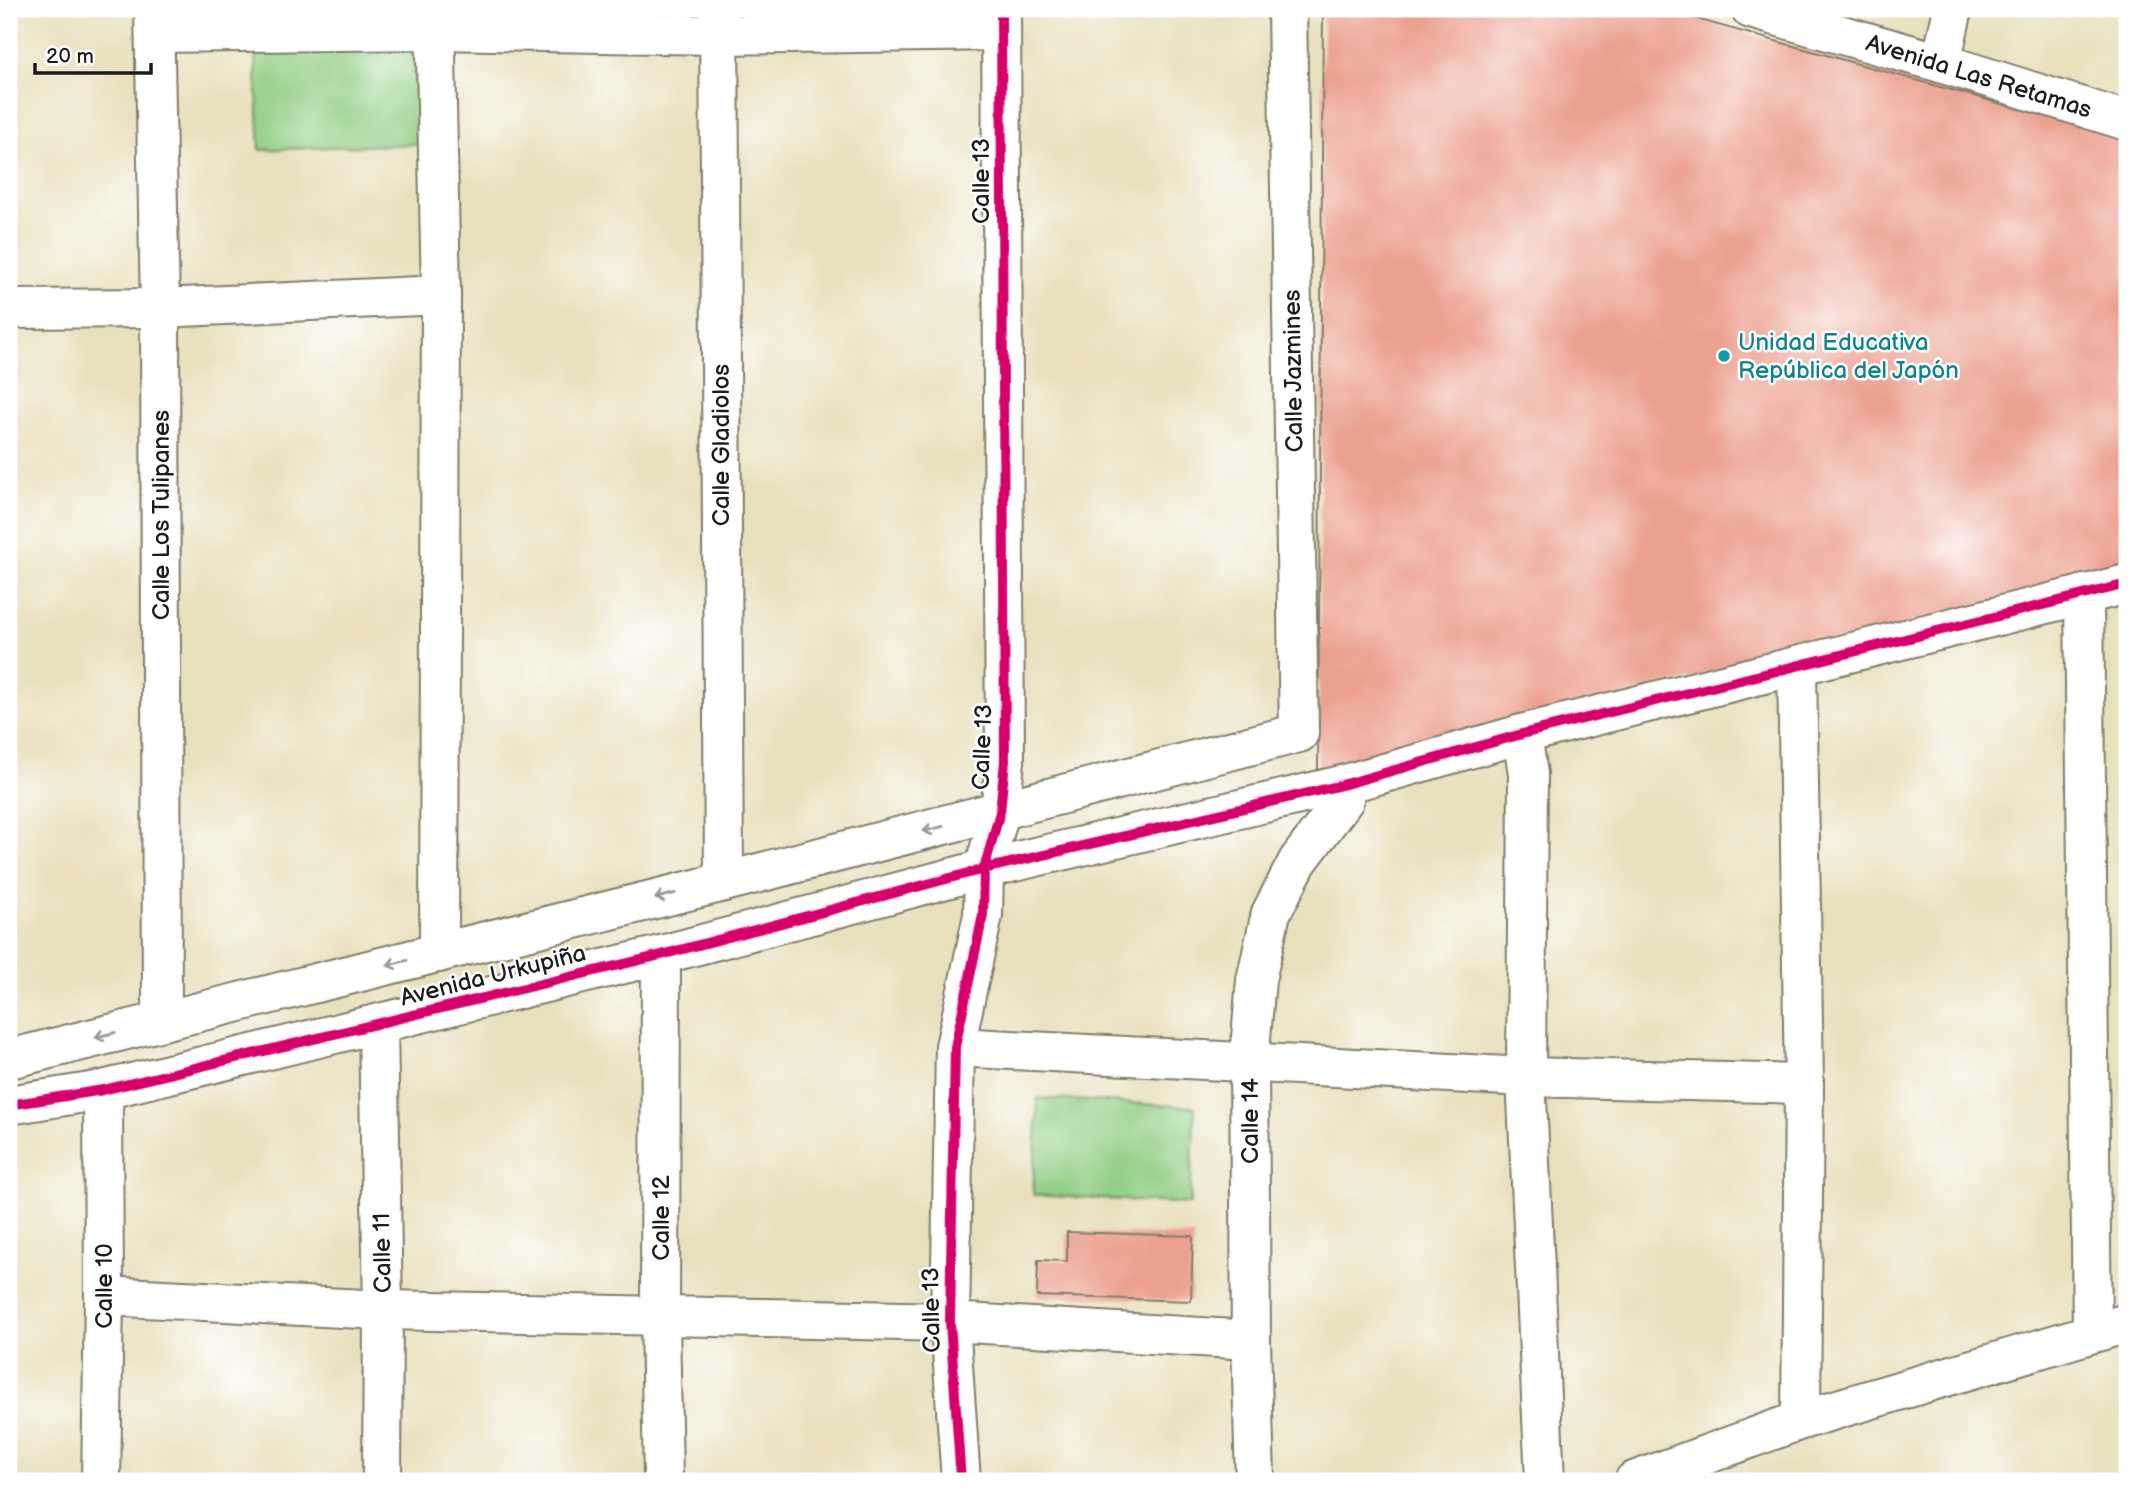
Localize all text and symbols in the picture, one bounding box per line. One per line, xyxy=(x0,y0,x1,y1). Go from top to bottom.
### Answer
street label: Avenida Las Retamas xyxy=(1863,28,2095,125)
scale bar xyxy=(35,32,150,76)
text: 20 m xyxy=(46,44,94,69)
street label: Calle 13 xyxy=(967,138,996,224)
street label: Calle Jazmines xyxy=(1278,289,1309,453)
place label: Unidad Educativa República del Japón xyxy=(1738,328,1959,385)
marker: Unidad Educativa República del Japón xyxy=(1716,348,1732,364)
street label: Calle Gladiolos xyxy=(707,364,736,526)
street label: Calle Los Tulipanes xyxy=(147,410,176,620)
street label: Calle 13 xyxy=(967,704,998,790)
one-way arrow xyxy=(923,823,945,836)
one-way arrow xyxy=(655,891,677,904)
street label: Avenida Urkupiña xyxy=(397,938,589,1013)
one-way arrow xyxy=(386,957,409,970)
one-way arrow xyxy=(94,1029,117,1042)
street label: Calle 14 xyxy=(1236,1078,1265,1164)
street label: Calle 12 xyxy=(647,1175,676,1261)
street label: Calle 11 xyxy=(367,1213,398,1293)
street label: Calle 10 xyxy=(90,1243,119,1329)
street label: Calle 13 xyxy=(916,1267,947,1353)

